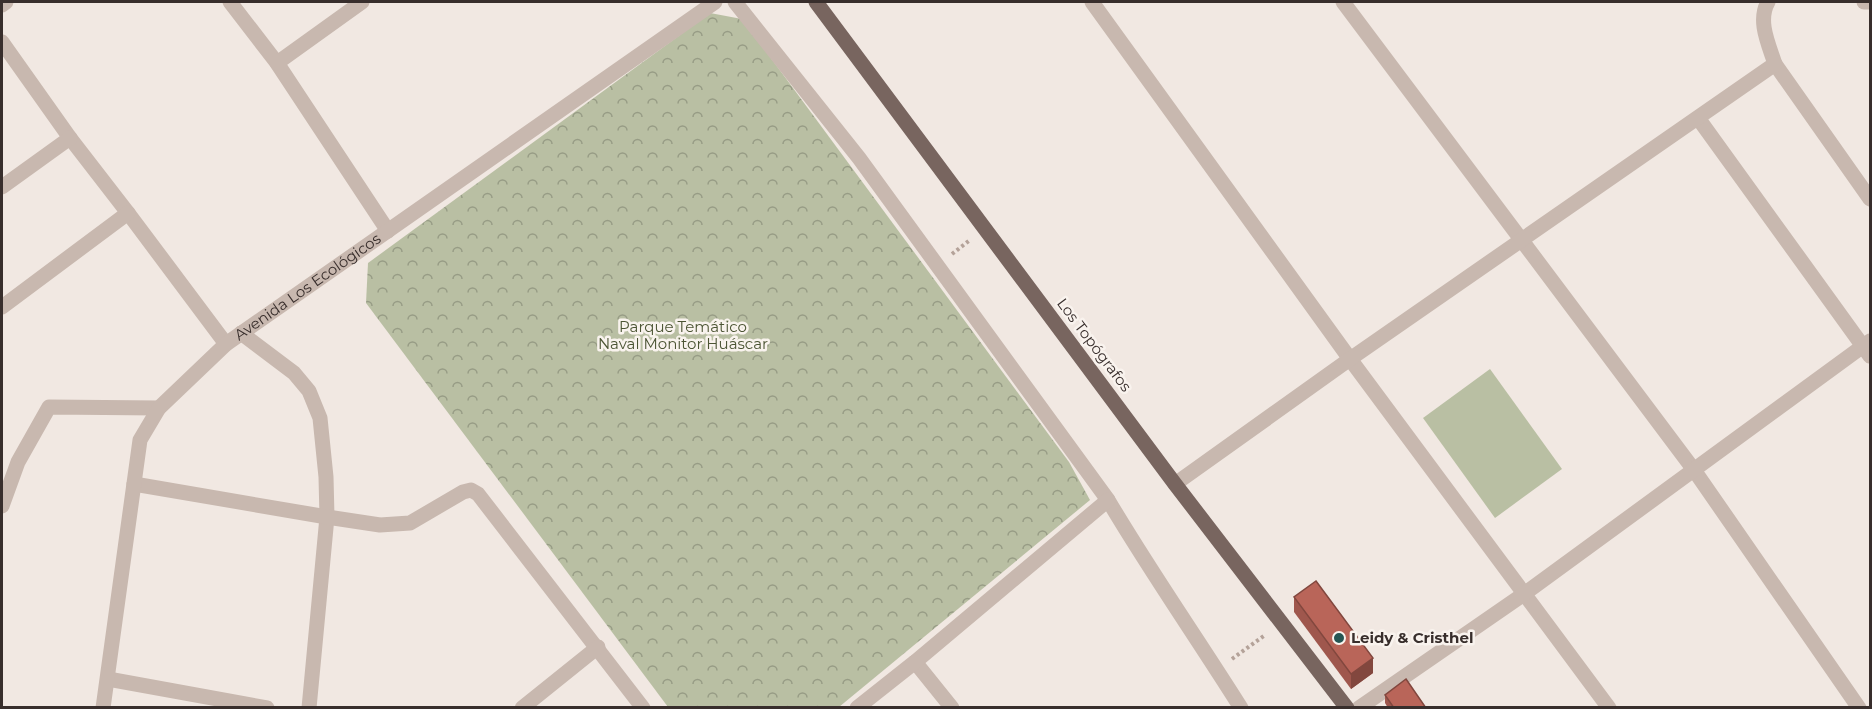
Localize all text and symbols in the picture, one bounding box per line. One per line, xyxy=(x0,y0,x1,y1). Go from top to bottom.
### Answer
street label: Avenida Los Ecológicos xyxy=(230,229,384,344)
street label: Los Topógrafos xyxy=(1053,294,1136,395)
park label: Parque Temático Naval Monitor Huáscar xyxy=(598,317,768,353)
place label: Leidy & Cristhel xyxy=(1351,628,1473,647)
marker: Leidy & Cristhel xyxy=(1332,631,1346,645)

